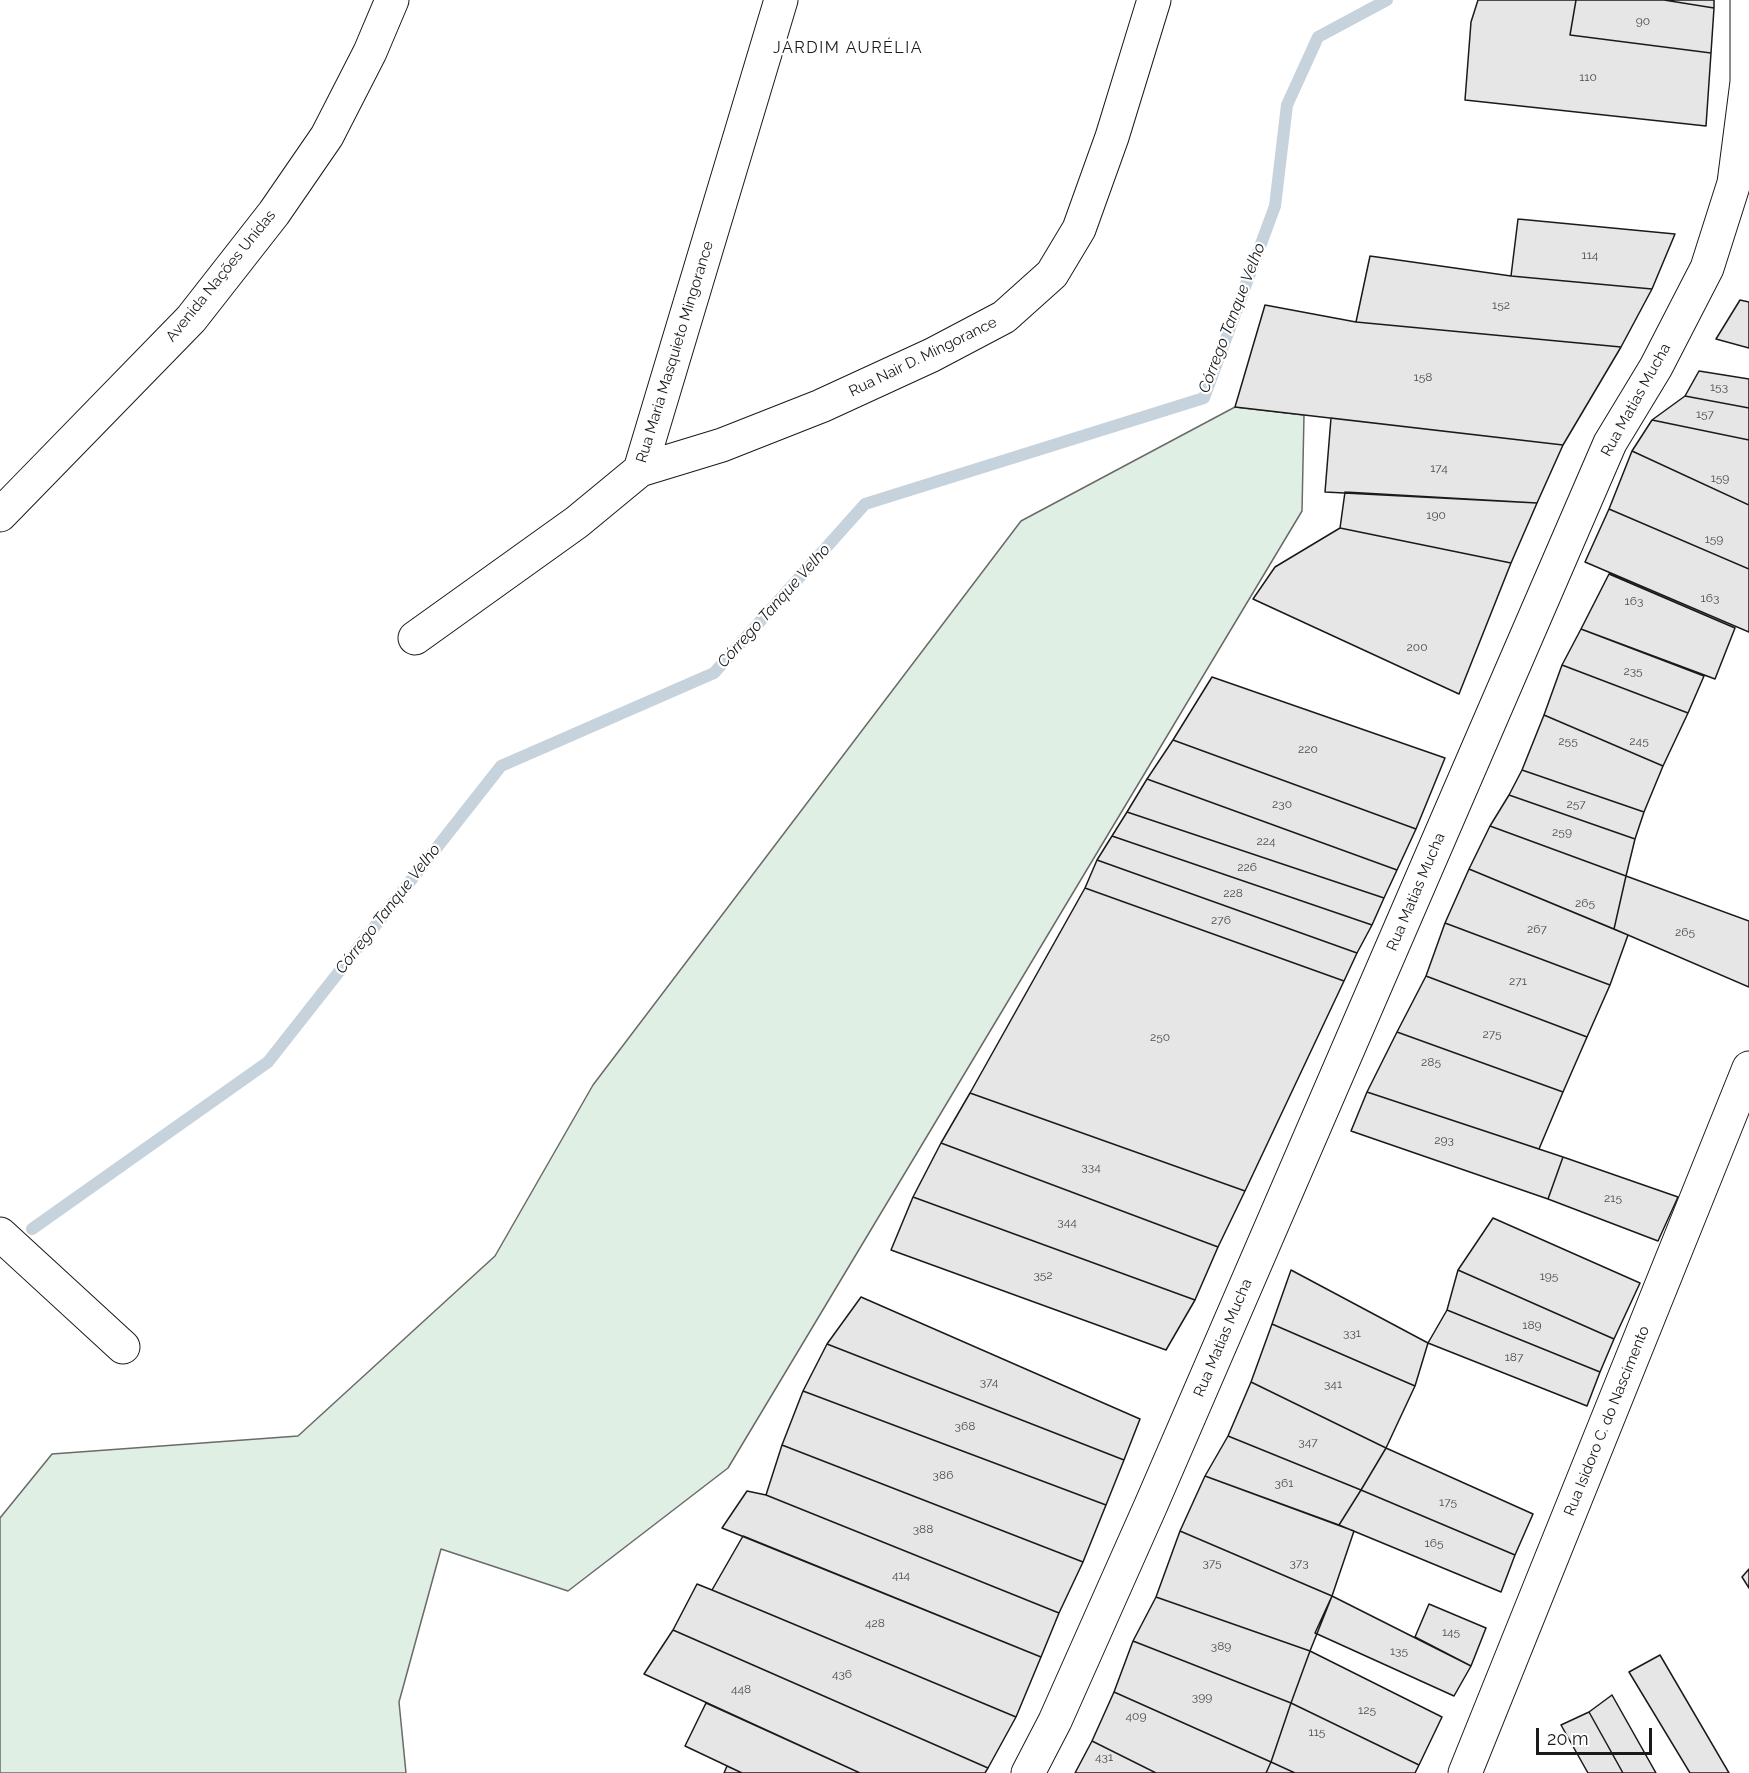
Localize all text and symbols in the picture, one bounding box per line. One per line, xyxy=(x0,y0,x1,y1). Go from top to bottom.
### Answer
house number: 90 xyxy=(1636,14,1650,28)
district label: JARDIM AURÉLIA xyxy=(773,38,923,58)
house number: 110 xyxy=(1579,70,1597,84)
street label: Avenida Nações Unidas xyxy=(162,207,280,345)
street label: Rua Maria Masquieto Mingorance xyxy=(633,239,717,465)
water label: Córrego Tanque Velho xyxy=(1195,240,1269,396)
house number: 114 xyxy=(1582,248,1598,262)
house number: 152 xyxy=(1492,298,1510,312)
street label: Rua Nair D. Mingorance xyxy=(846,313,1000,401)
street label: Rua Matias Mucha xyxy=(1597,340,1675,460)
house number: 158 xyxy=(1414,370,1432,384)
house number: 153 xyxy=(1710,380,1728,394)
house number: 157 xyxy=(1696,407,1714,421)
house number: 174 xyxy=(1430,461,1448,475)
house number: 159 xyxy=(1711,471,1729,485)
house number: 190 xyxy=(1426,508,1446,522)
house number: 159 xyxy=(1705,532,1723,546)
water label: Córrego Tanque Velho xyxy=(714,540,834,672)
house number: 163 xyxy=(1701,591,1719,605)
house number: 163 xyxy=(1625,594,1643,608)
house number: 200 xyxy=(1407,640,1427,654)
house number: 235 xyxy=(1623,664,1643,678)
house number: 255 xyxy=(1558,734,1578,748)
house number: 245 xyxy=(1629,734,1649,748)
house number: 220 xyxy=(1298,742,1318,756)
house number: 230 xyxy=(1272,797,1292,811)
house number: 257 xyxy=(1566,797,1586,811)
house number: 259 xyxy=(1552,825,1572,839)
street label: Rua Matias Mucha xyxy=(1383,830,1449,954)
house number: 224 xyxy=(1256,834,1276,848)
water label: Córrego Tanque Velho xyxy=(331,840,445,978)
house number: 226 xyxy=(1237,860,1257,874)
house number: 228 xyxy=(1223,886,1243,900)
house number: 265 xyxy=(1575,896,1595,910)
house number: 276 xyxy=(1211,913,1231,927)
house number: 267 xyxy=(1527,922,1547,936)
house number: 265 xyxy=(1675,925,1695,939)
house number: 271 xyxy=(1509,974,1527,988)
house number: 275 xyxy=(1482,1027,1502,1041)
house number: 250 xyxy=(1150,1030,1170,1044)
house number: 285 xyxy=(1421,1055,1441,1069)
house number: 293 xyxy=(1434,1133,1454,1147)
house number: 334 xyxy=(1081,1160,1101,1174)
house number: 215 xyxy=(1604,1191,1622,1205)
house number: 344 xyxy=(1057,1215,1077,1229)
house number: 352 xyxy=(1033,1268,1053,1282)
house number: 195 xyxy=(1540,1269,1558,1283)
street label: Rua Matias Mucha xyxy=(1190,1276,1256,1400)
house number: 189 xyxy=(1522,1318,1542,1332)
street label: Rua Isidoro C. do Nascimento xyxy=(1561,1323,1653,1519)
house number: 331 xyxy=(1343,1326,1361,1340)
house number: 187 xyxy=(1505,1350,1523,1364)
house number: 374 xyxy=(980,1375,998,1389)
house number: 341 xyxy=(1324,1377,1342,1391)
house number: 368 xyxy=(955,1419,975,1433)
house number: 347 xyxy=(1298,1435,1318,1449)
house number: 386 xyxy=(933,1468,953,1482)
house number: 361 xyxy=(1275,1476,1293,1490)
house number: 175 xyxy=(1439,1495,1457,1509)
house number: 388 xyxy=(913,1522,933,1536)
house number: 165 xyxy=(1425,1536,1443,1550)
house number: 375 xyxy=(1202,1556,1222,1570)
house number: 373 xyxy=(1289,1556,1309,1570)
house number: 414 xyxy=(892,1568,910,1582)
house number: 428 xyxy=(865,1616,885,1630)
house number: 145 xyxy=(1442,1625,1460,1639)
house number: 389 xyxy=(1211,1639,1231,1653)
house number: 135 xyxy=(1390,1644,1408,1658)
house number: 436 xyxy=(832,1667,852,1681)
house number: 448 xyxy=(731,1682,751,1696)
house number: 399 xyxy=(1192,1690,1212,1704)
house number: 125 xyxy=(1358,1703,1376,1717)
house number: 409 xyxy=(1126,1709,1146,1723)
scale bar xyxy=(1539,1716,1654,1754)
house number: 115 xyxy=(1309,1725,1325,1739)
text: 20 m xyxy=(1547,1728,1589,1749)
house number: 431 xyxy=(1095,1750,1113,1764)

